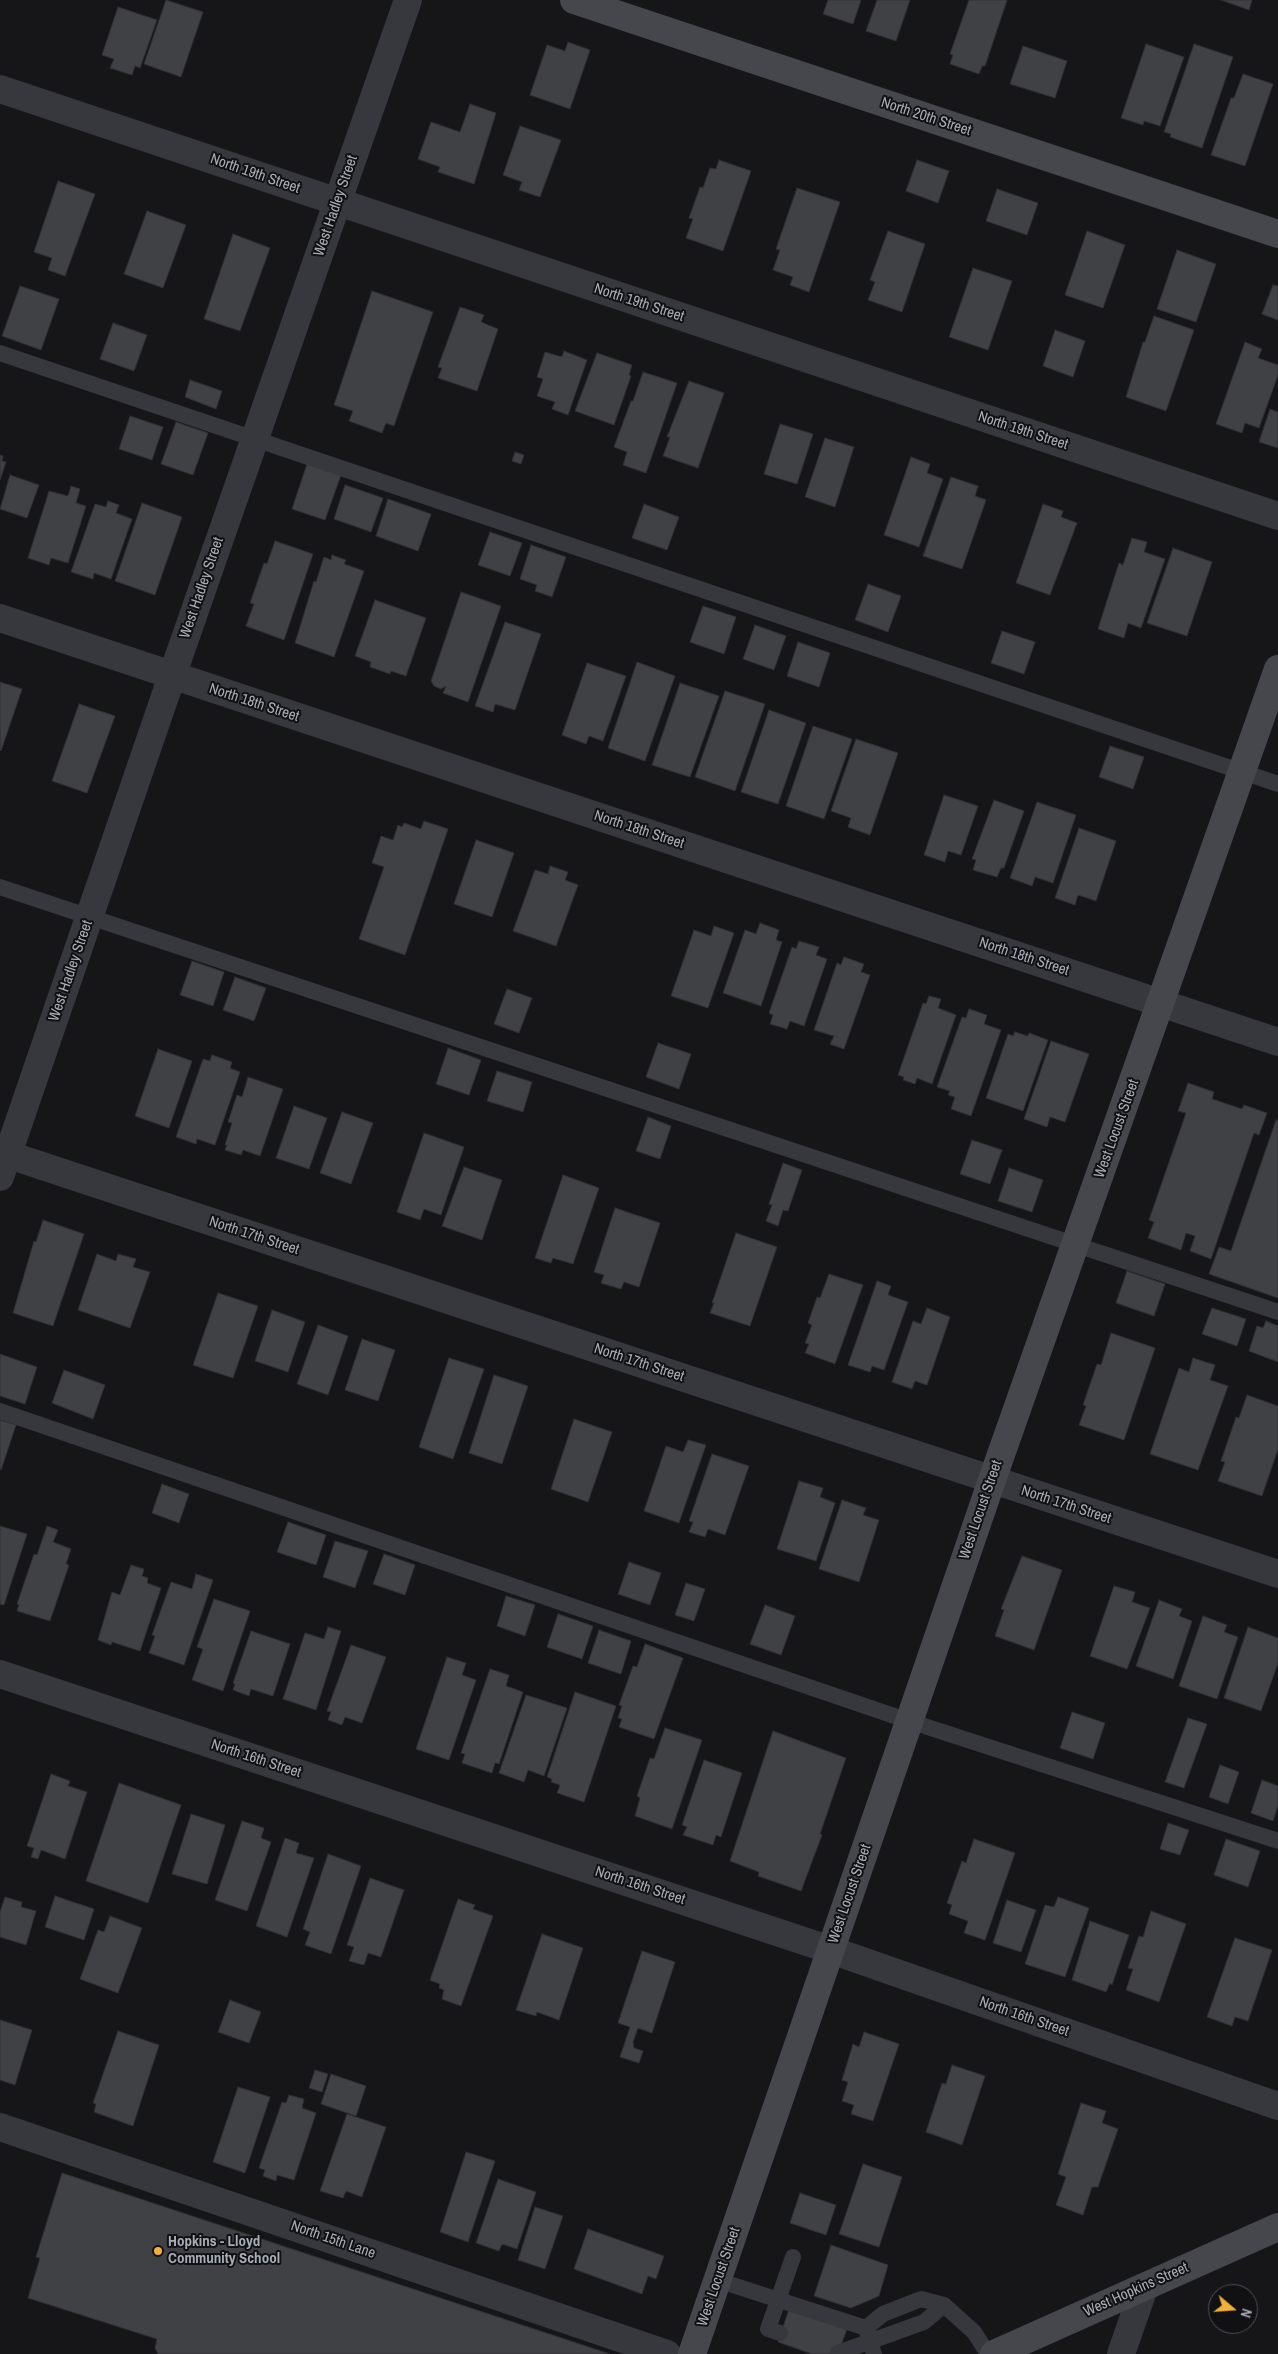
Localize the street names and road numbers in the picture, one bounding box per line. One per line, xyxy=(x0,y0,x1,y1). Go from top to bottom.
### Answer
street label: North 20th Street xyxy=(879,94,973,140)
street label: North 19th Street xyxy=(208,150,302,198)
street label: West Hadley Street xyxy=(310,153,362,259)
street label: North 19th Street xyxy=(592,280,686,326)
street label: North 19th Street xyxy=(976,408,1070,454)
street label: West Hadley Street xyxy=(176,535,228,641)
street label: North 18th Street xyxy=(207,680,301,726)
street label: North 18th Street xyxy=(592,807,686,853)
street label: West Hadley Street xyxy=(45,918,97,1024)
street label: North 18th Street xyxy=(977,934,1071,980)
street label: West Locust Street xyxy=(1091,1077,1143,1181)
street label: North 17th Street xyxy=(207,1213,301,1259)
street label: North 17th Street xyxy=(592,1340,686,1386)
street label: West Locust Street xyxy=(956,1458,1006,1562)
street label: North 17th Street xyxy=(1019,1482,1113,1528)
street label: North 16th Street xyxy=(209,1736,303,1782)
street label: West Locust Street xyxy=(825,1842,875,1946)
street label: North 16th Street xyxy=(593,1863,687,1909)
street label: North 16th Street xyxy=(977,1993,1071,2041)
street label: North 15th Lane xyxy=(288,2217,378,2263)
street label: West Locust Street xyxy=(694,2225,744,2329)
street label: West Hopkins Street xyxy=(1081,2259,1191,2321)

